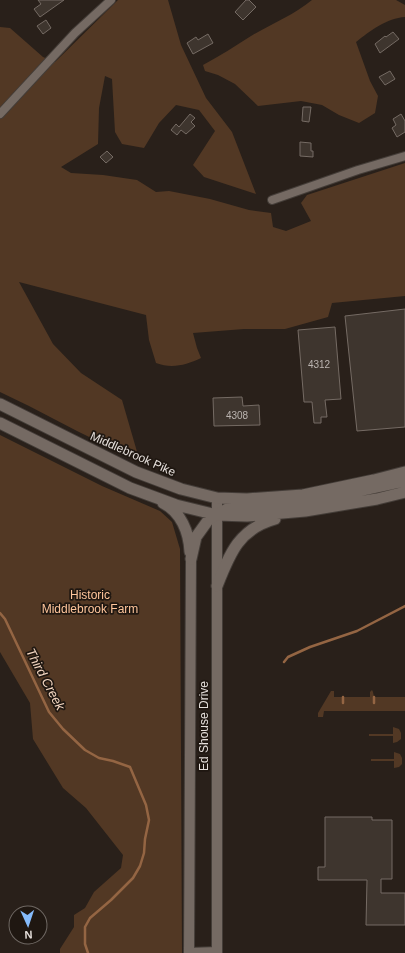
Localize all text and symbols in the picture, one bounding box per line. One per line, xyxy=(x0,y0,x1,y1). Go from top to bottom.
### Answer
house number: 4312 xyxy=(308,359,331,370)
house number: 4308 xyxy=(226,410,249,421)
street label: Middlebrook Pike xyxy=(88,429,178,479)
park label: Historic Middlebrook Farm xyxy=(42,588,138,616)
water label: Third Creek xyxy=(23,646,69,714)
street label: Ed Shouse Drive xyxy=(197,681,211,771)
north arrow xyxy=(8,905,48,945)
text: N xyxy=(24,929,33,941)

